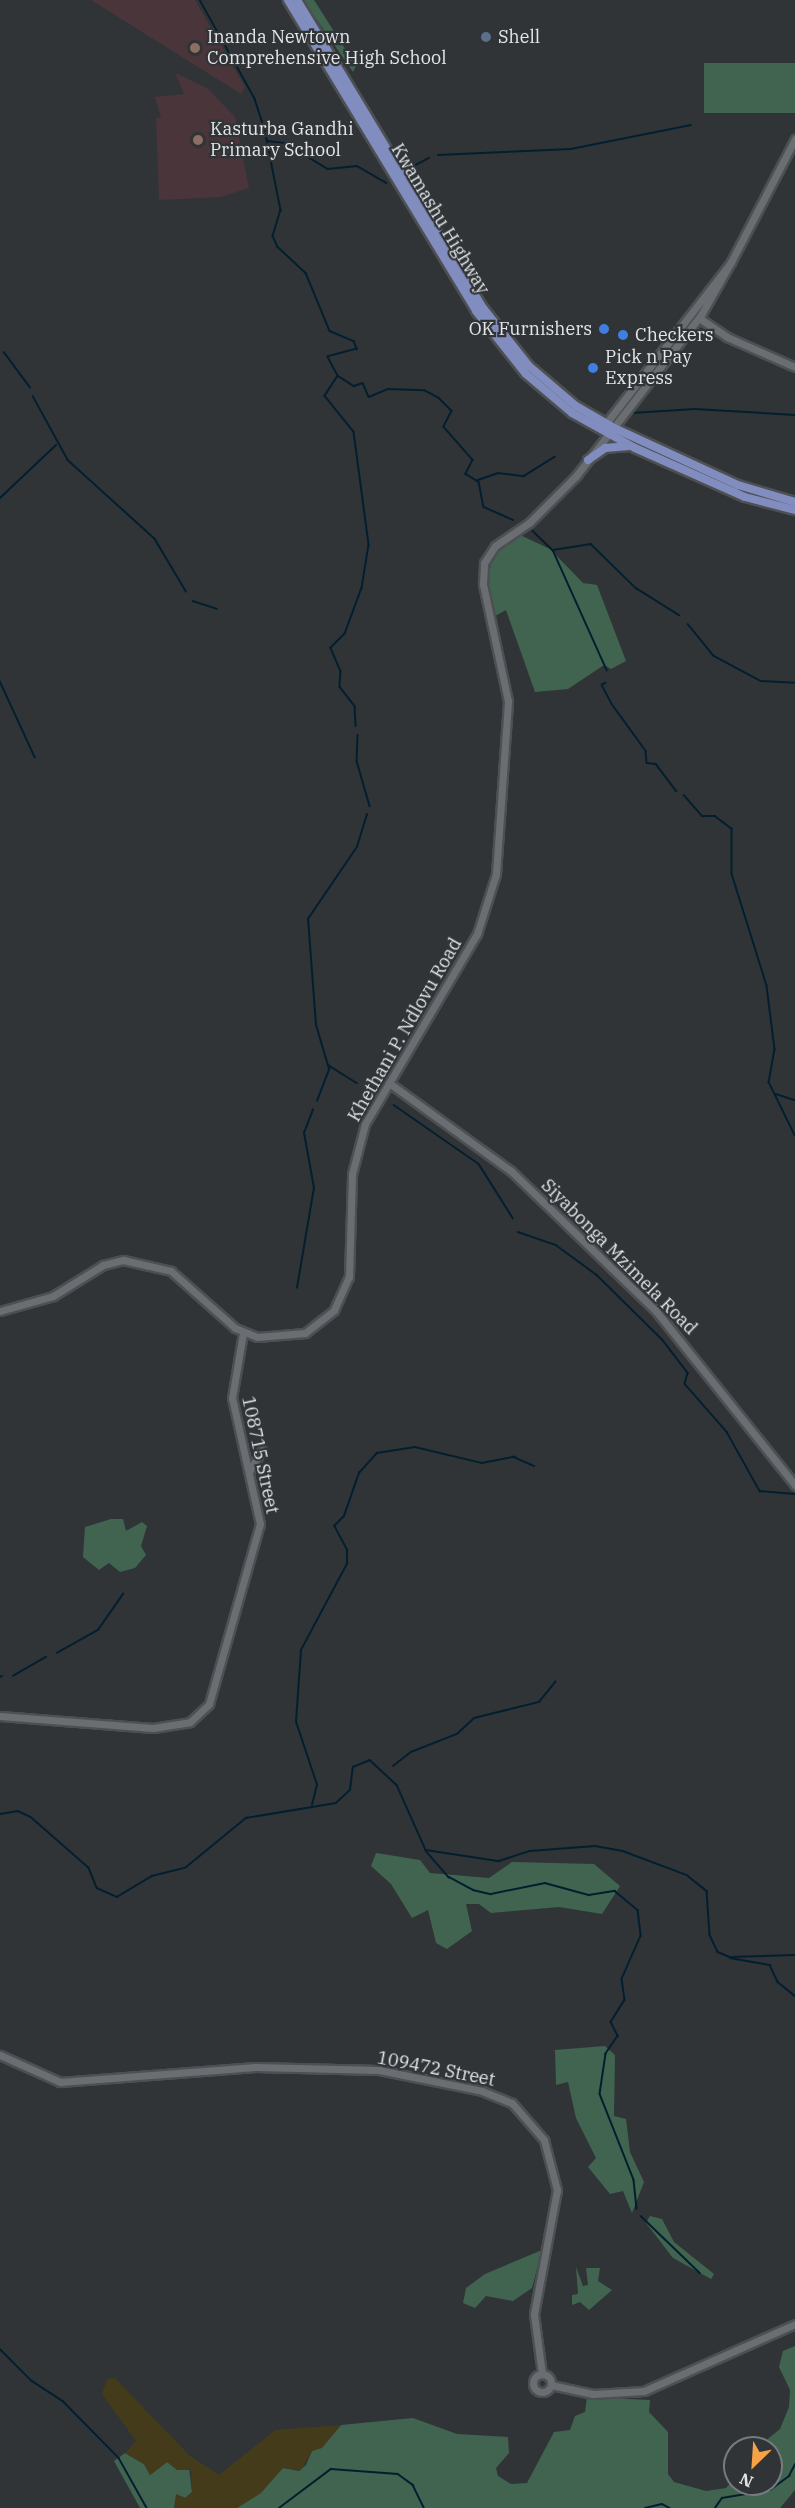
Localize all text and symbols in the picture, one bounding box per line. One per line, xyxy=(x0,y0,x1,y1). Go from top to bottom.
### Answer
place label: Shell xyxy=(498,26,540,48)
place label: Inanda Newtown Comprehensive High School xyxy=(207,27,447,70)
marker: Shell xyxy=(479,30,493,44)
marker: Inanda Newtown Comprehensive High School xyxy=(188,41,202,55)
place label: Kasturba Gandhi Primary School xyxy=(210,119,354,162)
marker: Kasturba Gandhi Primary School xyxy=(191,133,205,147)
street label: Kwamashu Highway xyxy=(386,140,494,298)
place label: OK Furnishers xyxy=(469,318,592,340)
marker: OK Furnishers xyxy=(597,322,611,336)
place label: Checkers xyxy=(635,324,713,346)
marker: Checkers xyxy=(616,328,630,342)
place label: Pick n Pay Express xyxy=(605,347,692,389)
marker: Pick n Pay Express xyxy=(586,361,600,375)
street label: Khethani P. Ndlovu Road xyxy=(344,934,466,1126)
street label: Siyabonga Mzimela Road xyxy=(537,1175,701,1339)
street label: 108715 Street xyxy=(237,1394,283,1516)
street label: 109472 Street xyxy=(375,2047,497,2091)
north arrow xyxy=(723,2436,783,2496)
text: N xyxy=(736,2469,756,2492)

